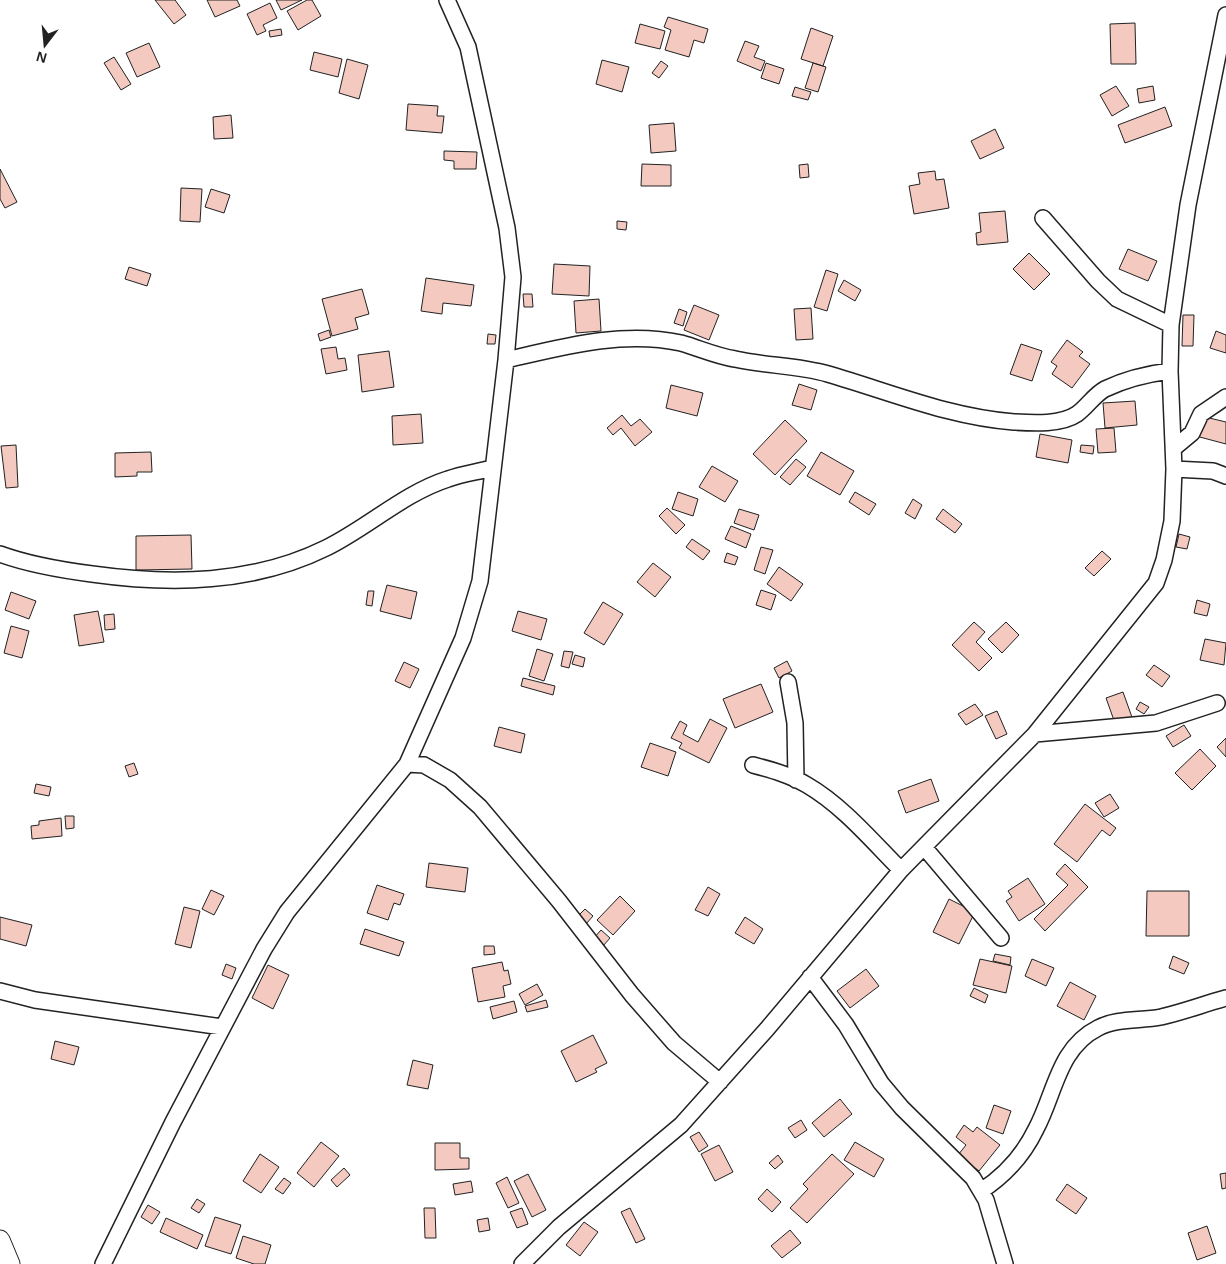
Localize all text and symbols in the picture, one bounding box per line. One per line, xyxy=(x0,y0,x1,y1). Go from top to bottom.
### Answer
north arrow xyxy=(20,20,70,70)
text: N xyxy=(34,48,48,67)

